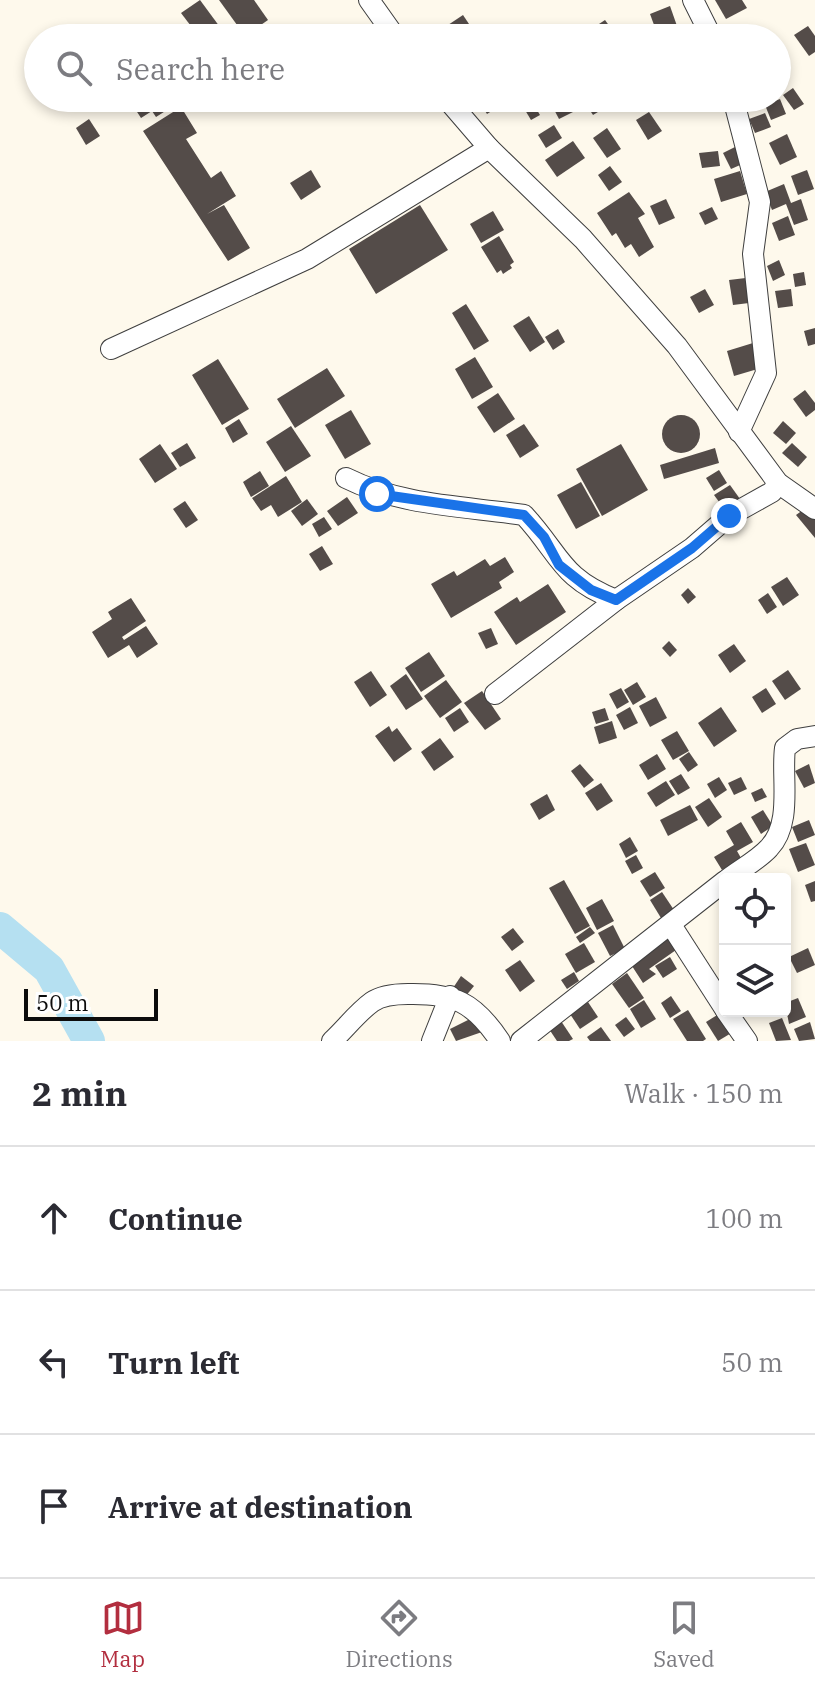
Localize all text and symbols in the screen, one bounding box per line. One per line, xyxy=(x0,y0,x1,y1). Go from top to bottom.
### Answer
search box xyxy=(24,24,791,112)
icon: search xyxy=(52,46,96,90)
text: Search here xyxy=(116,49,285,88)
route start xyxy=(359,476,395,512)
route end xyxy=(711,498,747,534)
map controls xyxy=(719,873,791,1017)
button: locate xyxy=(719,873,791,945)
button: layers xyxy=(719,945,791,1017)
scale bar xyxy=(24,985,158,1021)
text: 50 m xyxy=(36,988,88,1017)
text: 2 min xyxy=(32,1071,127,1115)
text: Walk · 150 m xyxy=(624,1076,783,1110)
icon: ahead xyxy=(32,1196,76,1240)
text: Continue xyxy=(108,1199,243,1238)
text: 100 m xyxy=(705,1201,783,1235)
icon: left xyxy=(32,1340,76,1384)
text: Turn left xyxy=(108,1343,240,1382)
text: 50 m xyxy=(721,1345,783,1379)
icon: arrive xyxy=(32,1484,76,1528)
text: Arrive at destination xyxy=(108,1487,413,1526)
tab: Map xyxy=(100,1596,145,1673)
tab: Directions xyxy=(345,1596,453,1673)
tab: Saved xyxy=(653,1596,715,1673)

